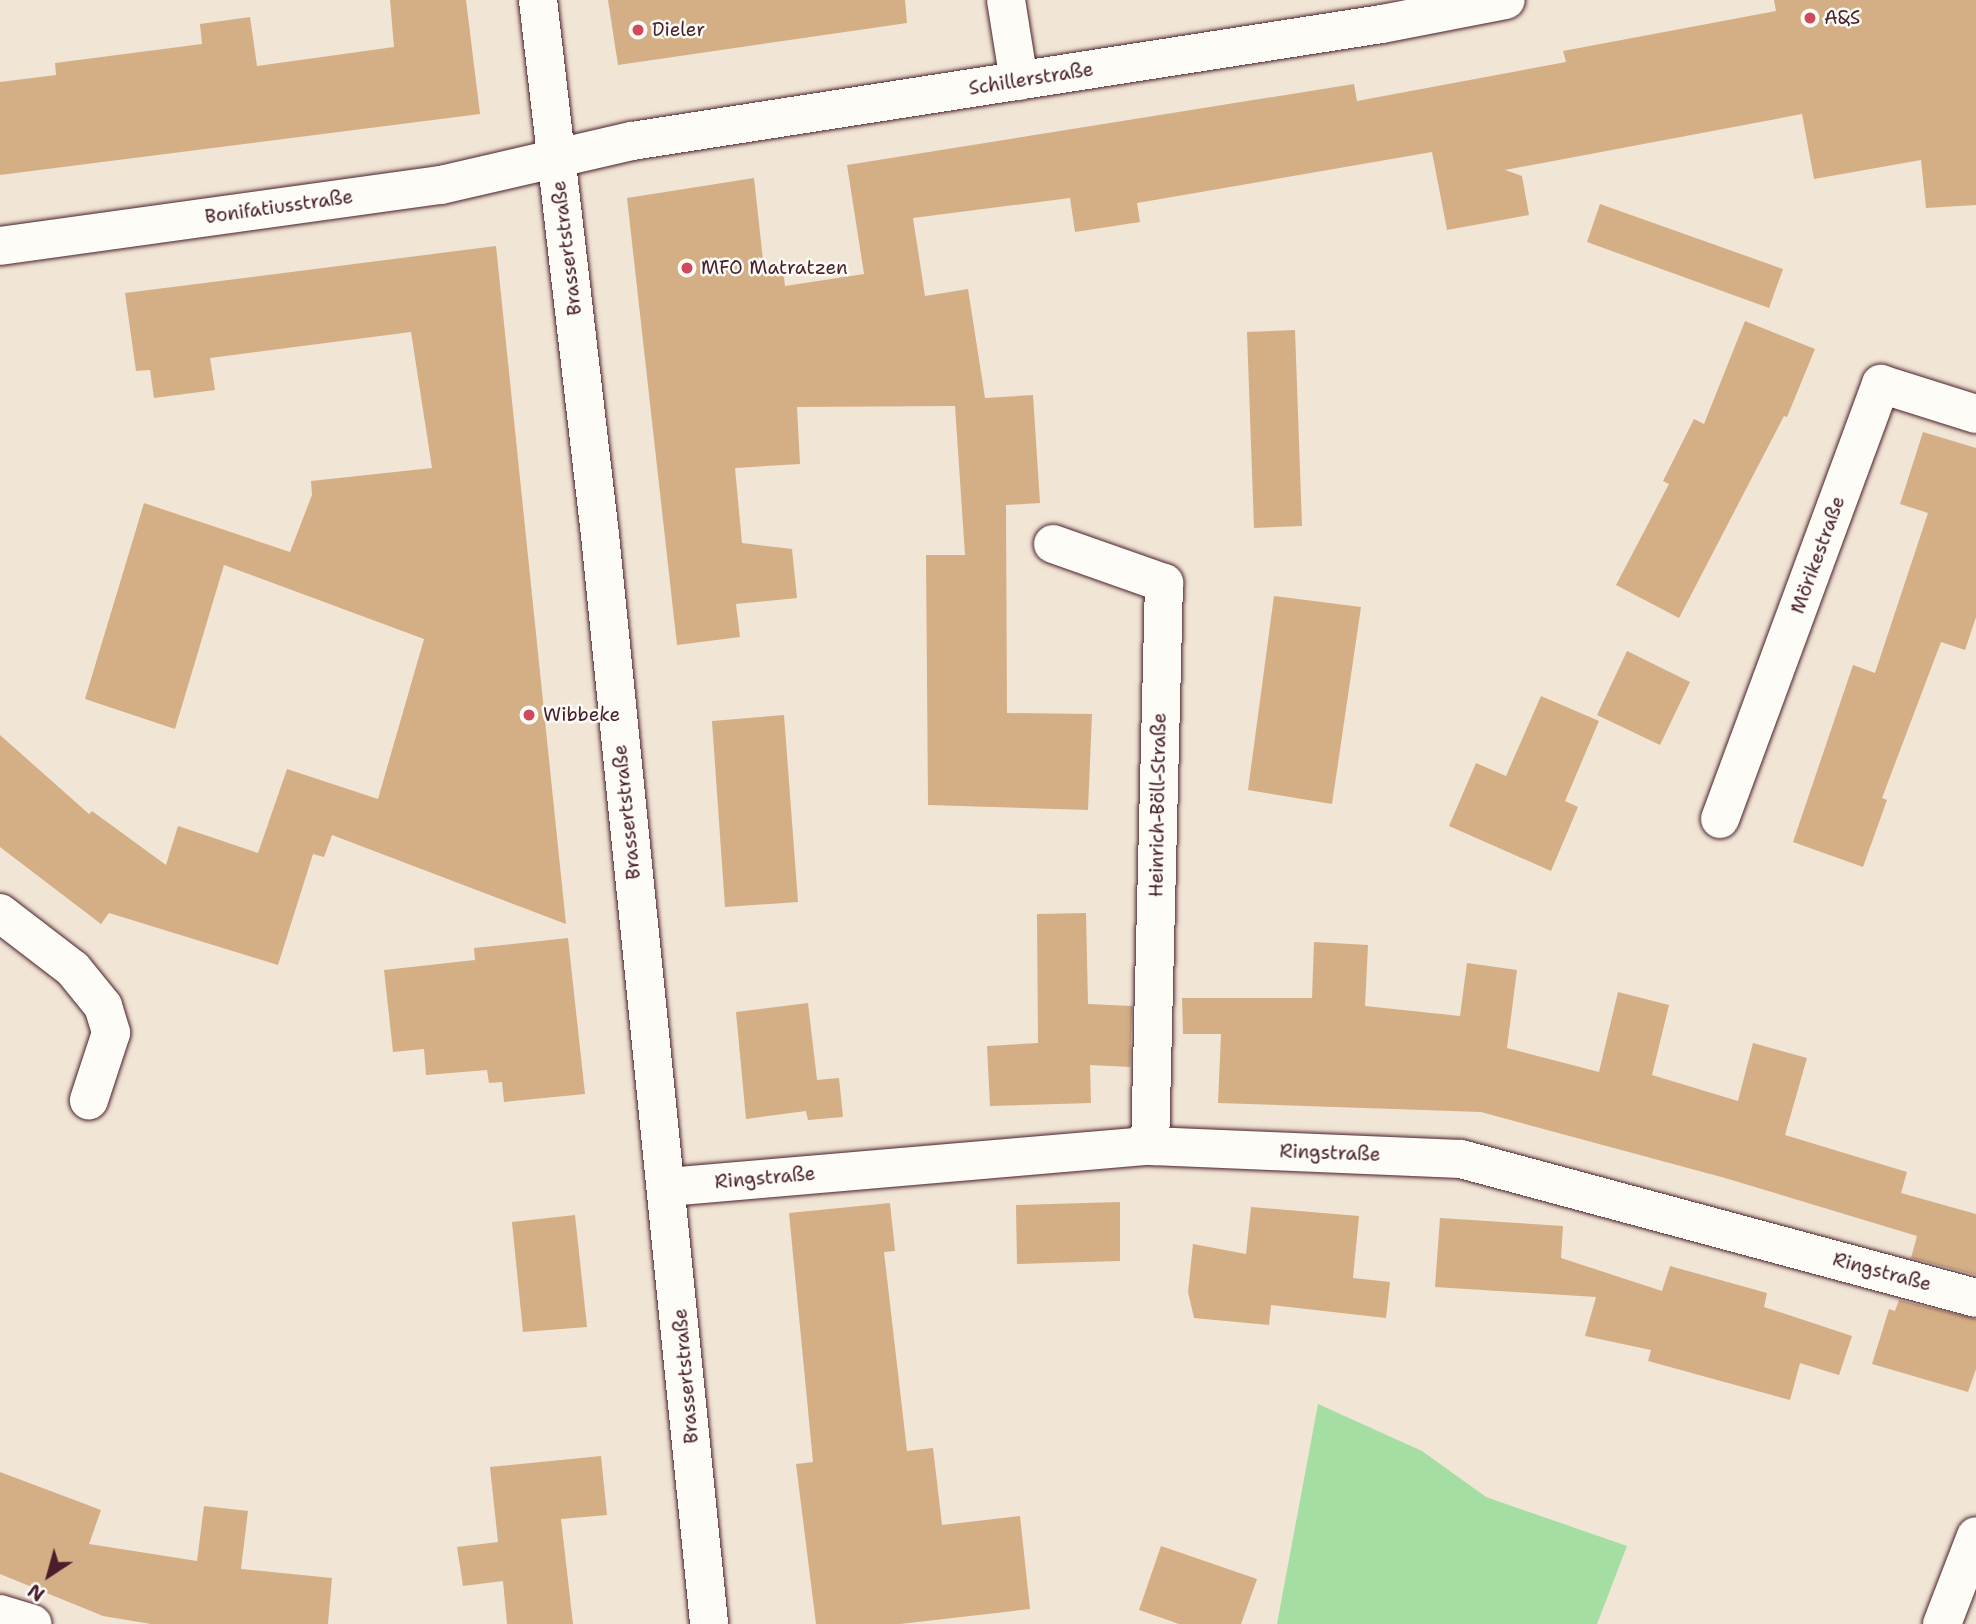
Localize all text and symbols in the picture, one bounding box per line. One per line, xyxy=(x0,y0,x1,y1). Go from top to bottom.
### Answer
place label: A&S xyxy=(1824,7,1860,29)
marker: A&S xyxy=(1802,10,1818,26)
place label: Dieler xyxy=(652,19,705,41)
marker: Dieler xyxy=(630,22,646,38)
street label: Schillerstraße xyxy=(967,58,1095,100)
street label: Brassertstraße xyxy=(547,179,587,317)
street label: Bonifatiusstraße xyxy=(203,185,355,229)
place label: MFO Matratzen xyxy=(701,257,848,279)
marker: MFO Matratzen xyxy=(679,260,695,276)
street label: Mörikestraße xyxy=(1786,493,1850,617)
place label: Wibbeke xyxy=(543,704,620,726)
marker: Wibbeke xyxy=(521,707,537,723)
street label: Heinrich-Böll-Straße xyxy=(1145,713,1171,897)
street label: Brassertstraße xyxy=(609,743,645,881)
street label: Ringstraße xyxy=(1279,1140,1381,1166)
street label: Ringstraße xyxy=(714,1162,816,1194)
street label: Ringstraße xyxy=(1830,1248,1934,1296)
street label: Brassertstraße xyxy=(669,1307,703,1445)
north arrow xyxy=(14,1540,84,1610)
text: N xyxy=(23,1578,50,1607)

